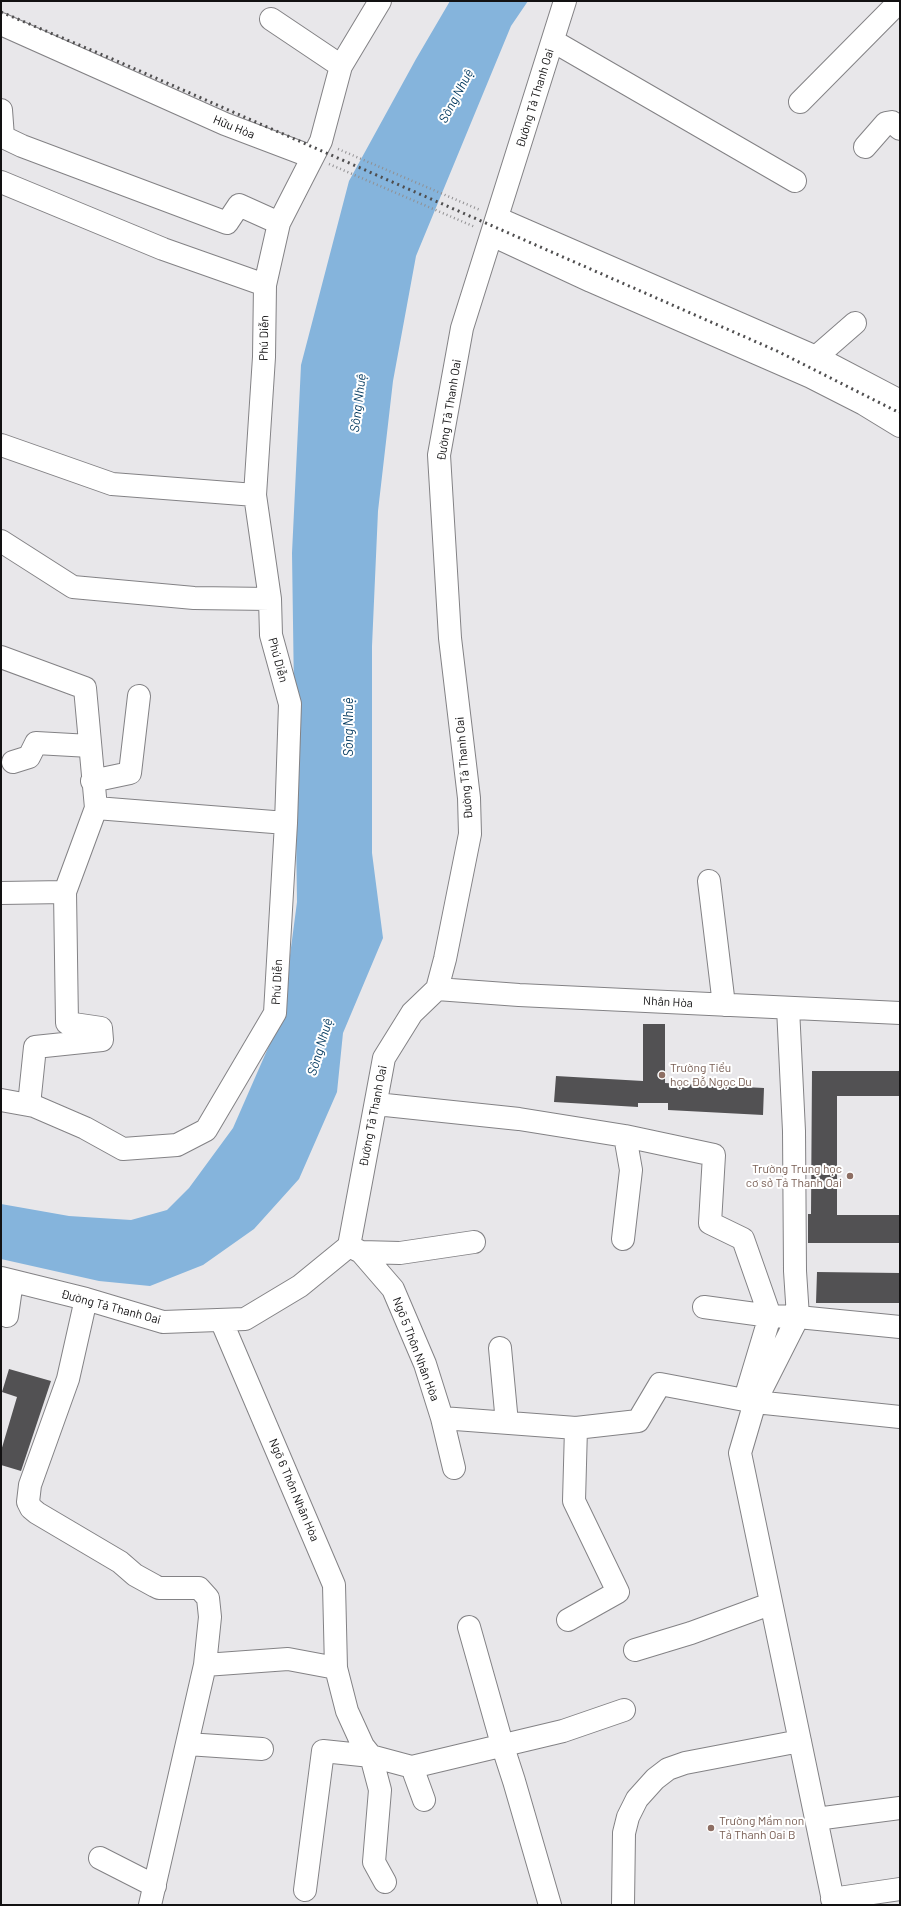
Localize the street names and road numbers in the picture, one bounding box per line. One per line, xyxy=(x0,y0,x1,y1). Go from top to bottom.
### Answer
street label: Đường Tả Thanh Oai xyxy=(513,47,557,149)
street label: Hữu Hòa xyxy=(211,112,257,142)
street label: Phú Diễn xyxy=(256,315,272,361)
street label: Đường Tả Thanh Oai xyxy=(434,358,464,462)
street label: Phú Diễn xyxy=(265,636,291,684)
street label: Đường Tả Thanh Oai xyxy=(452,716,476,820)
street label: Phú Diễn xyxy=(269,959,285,1005)
street label: Nhân Hòa xyxy=(643,994,693,1010)
street label: Đường Tả Thanh Oai xyxy=(356,1064,390,1168)
street label: Đường Tả Thanh Oai xyxy=(60,1287,162,1327)
street label: Ngõ 5 Thôn Nhân Hòa xyxy=(389,1295,443,1403)
street label: Ngõ 6 Thôn Nhân Hòa xyxy=(266,1436,322,1544)

